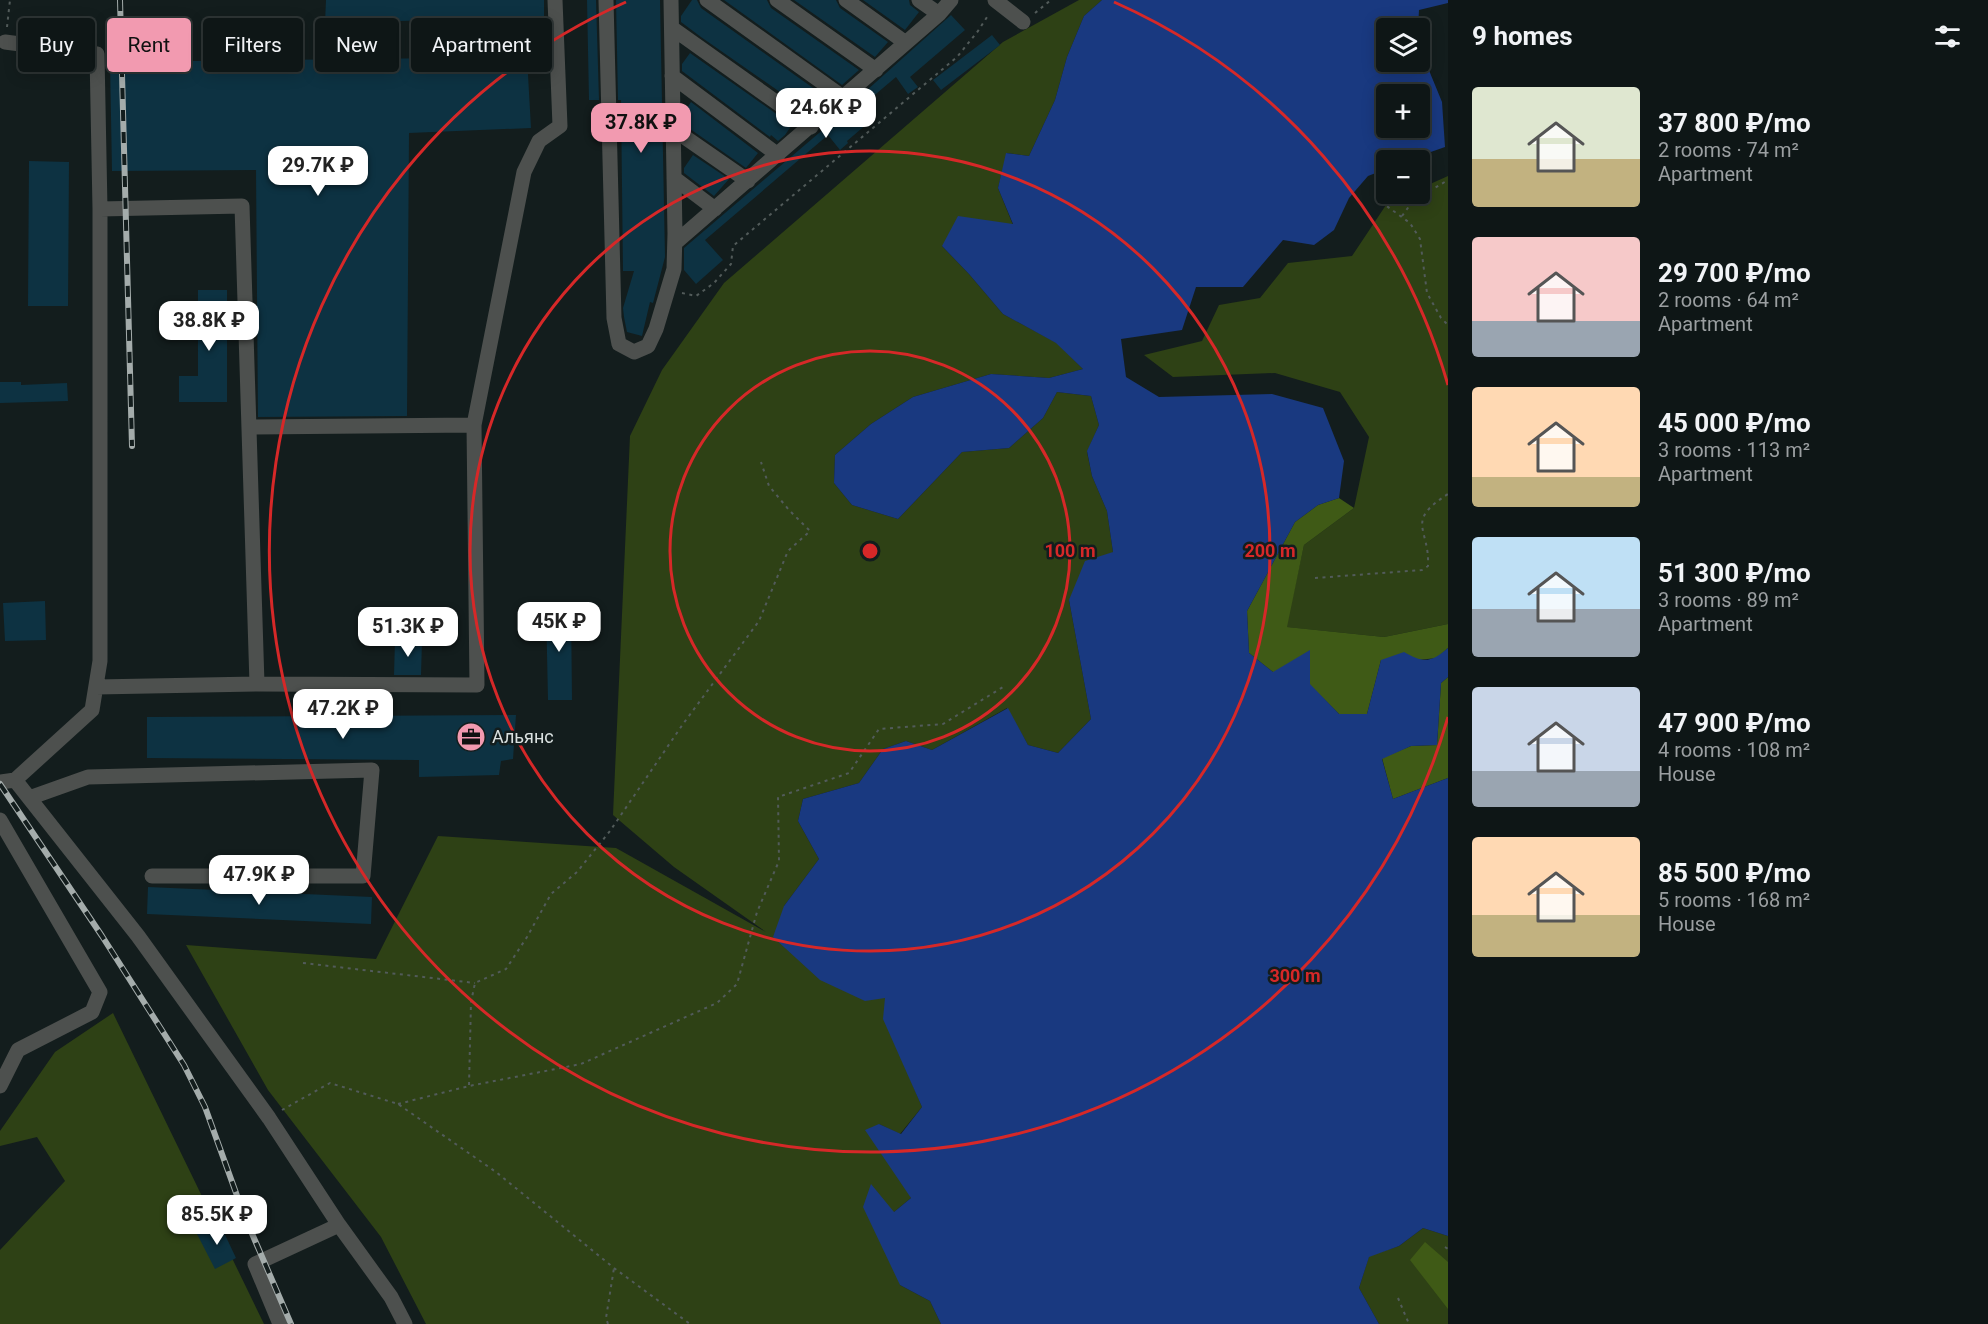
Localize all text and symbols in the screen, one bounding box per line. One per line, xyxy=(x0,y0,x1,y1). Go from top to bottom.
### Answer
chip: Buy xyxy=(18,18,95,72)
chip: Rent xyxy=(107,18,191,72)
chip: Filters xyxy=(203,18,303,72)
chip: New xyxy=(315,18,399,72)
chip: Apartment xyxy=(411,18,552,72)
map controls xyxy=(1376,18,1430,204)
button: layers xyxy=(1376,18,1430,72)
icon: filters xyxy=(1931,20,1964,53)
text: 9 homes xyxy=(1472,21,1573,51)
button: + xyxy=(1376,84,1430,138)
pin: 24.6K ₽ xyxy=(771,88,881,139)
text: 24.6K ₽ xyxy=(790,95,862,119)
pin: 37.8K ₽ xyxy=(586,103,696,154)
text: 37 800 ₽/mo xyxy=(1658,108,1811,138)
text: 37.8K ₽ xyxy=(605,110,677,134)
icon: home xyxy=(1520,111,1592,183)
text: 2 rooms · 74 m² xyxy=(1658,138,1799,162)
pin: 29.7K ₽ xyxy=(263,146,373,197)
button: − xyxy=(1376,150,1430,204)
text: 29.7K ₽ xyxy=(282,153,354,177)
text: Apartment xyxy=(1658,162,1753,186)
text: 29 700 ₽/mo xyxy=(1658,258,1811,288)
icon: home xyxy=(1520,261,1592,333)
text: 2 rooms · 64 m² xyxy=(1658,288,1799,312)
pin: 38.8K ₽ xyxy=(154,301,264,352)
text: 38.8K ₽ xyxy=(173,308,245,332)
text: Apartment xyxy=(1658,312,1753,336)
text: 45 000 ₽/mo xyxy=(1658,408,1811,438)
icon: home xyxy=(1520,411,1592,483)
text: 3 rooms · 113 m² xyxy=(1658,438,1810,462)
text: Apartment xyxy=(1658,462,1753,486)
text: 100 m xyxy=(1044,540,1096,561)
text: 200 m xyxy=(1244,540,1296,561)
centre of rings xyxy=(860,541,880,561)
text: 51 300 ₽/mo xyxy=(1658,558,1811,588)
icon: home xyxy=(1520,561,1592,633)
text: 3 rooms · 89 m² xyxy=(1658,588,1799,612)
pin: 45K ₽ xyxy=(517,602,601,653)
pin: 51.3K ₽ xyxy=(353,607,463,658)
text: 45K ₽ xyxy=(532,609,586,633)
text: Apartment xyxy=(1658,612,1753,636)
text: 51.3K ₽ xyxy=(372,614,444,638)
pin: 47.2K ₽ xyxy=(288,689,398,740)
text: 47.2K ₽ xyxy=(307,696,379,720)
text: 47 900 ₽/mo xyxy=(1658,708,1811,738)
icon: home xyxy=(1520,711,1592,783)
office icon: Альянс xyxy=(455,721,487,753)
place label: Альянс xyxy=(492,726,554,747)
text: 4 rooms · 108 m² xyxy=(1658,738,1810,762)
text: House xyxy=(1658,762,1716,786)
pin: 47.9K ₽ xyxy=(204,855,314,906)
text: 85 500 ₽/mo xyxy=(1658,858,1811,888)
icon: home xyxy=(1520,861,1592,933)
text: 47.9K ₽ xyxy=(223,862,295,886)
text: 5 rooms · 168 m² xyxy=(1658,888,1810,912)
text: House xyxy=(1658,912,1716,936)
text: 300 m xyxy=(1269,965,1321,986)
pin: 85.5K ₽ xyxy=(162,1195,272,1246)
text: 85.5K ₽ xyxy=(181,1202,253,1226)

